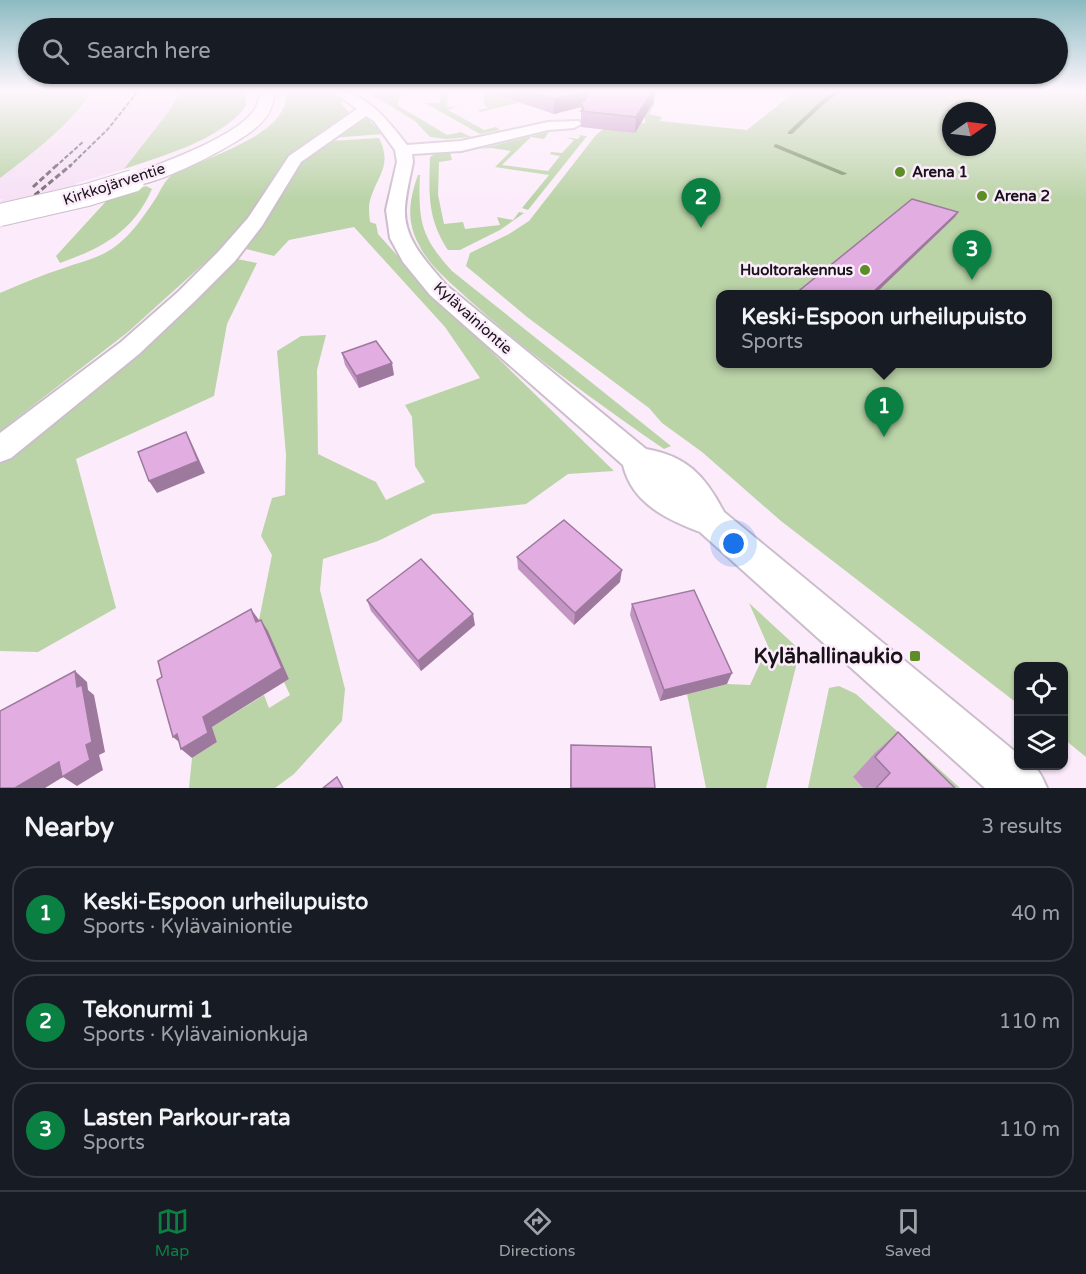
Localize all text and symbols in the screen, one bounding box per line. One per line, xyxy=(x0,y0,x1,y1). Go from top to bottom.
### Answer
search box xyxy=(18,18,1068,84)
icon: search xyxy=(39,35,72,68)
text: Search here xyxy=(87,38,211,64)
north arrow xyxy=(942,102,996,156)
street label: Kirkkojärventie xyxy=(61,159,167,209)
place label: Arena 1 xyxy=(912,163,968,181)
marker: Arena 1 xyxy=(893,165,907,179)
pin: 2 xyxy=(682,178,720,228)
place label: Arena 2 xyxy=(994,187,1050,205)
marker: Arena 2 xyxy=(975,189,989,203)
pin: 3 xyxy=(952,230,992,280)
place label: Huoltorakennus xyxy=(740,261,853,279)
marker: Huoltorakennus xyxy=(858,263,872,277)
street label: Kylävainiontie xyxy=(430,278,516,358)
popup xyxy=(716,290,1052,368)
text: Keski-Espoon urheilupuisto xyxy=(741,304,1027,330)
text: Sports xyxy=(741,330,803,354)
pin: 1 xyxy=(864,388,904,437)
your location xyxy=(719,529,748,558)
place label: Kylähallinaukio xyxy=(754,644,903,669)
marker: Kylähallinaukio xyxy=(908,649,922,663)
map controls xyxy=(1014,662,1068,770)
button: locate xyxy=(1014,662,1068,716)
button: layers xyxy=(1014,716,1068,770)
text: Nearby xyxy=(24,812,114,843)
text: 3 results xyxy=(982,815,1062,839)
text: Keski-Espoon urheilupuisto xyxy=(83,889,368,915)
text: 1 xyxy=(39,902,52,926)
text: 40 m xyxy=(1011,902,1060,926)
text: Sports · Kylävainiontie xyxy=(83,915,293,939)
text: Tekonurmi 1 xyxy=(83,997,213,1023)
text: 2 xyxy=(39,1010,52,1034)
text: 110 m xyxy=(999,1010,1060,1034)
text: Sports · Kylävainionkuja xyxy=(83,1023,308,1047)
text: Lasten Parkour-rata xyxy=(83,1105,291,1131)
text: 3 xyxy=(39,1118,52,1142)
text: 110 m xyxy=(999,1118,1060,1142)
text: Sports xyxy=(83,1131,145,1155)
tab: Map xyxy=(155,1205,189,1261)
tab: Directions xyxy=(499,1205,575,1261)
tab: Saved xyxy=(885,1205,931,1261)

